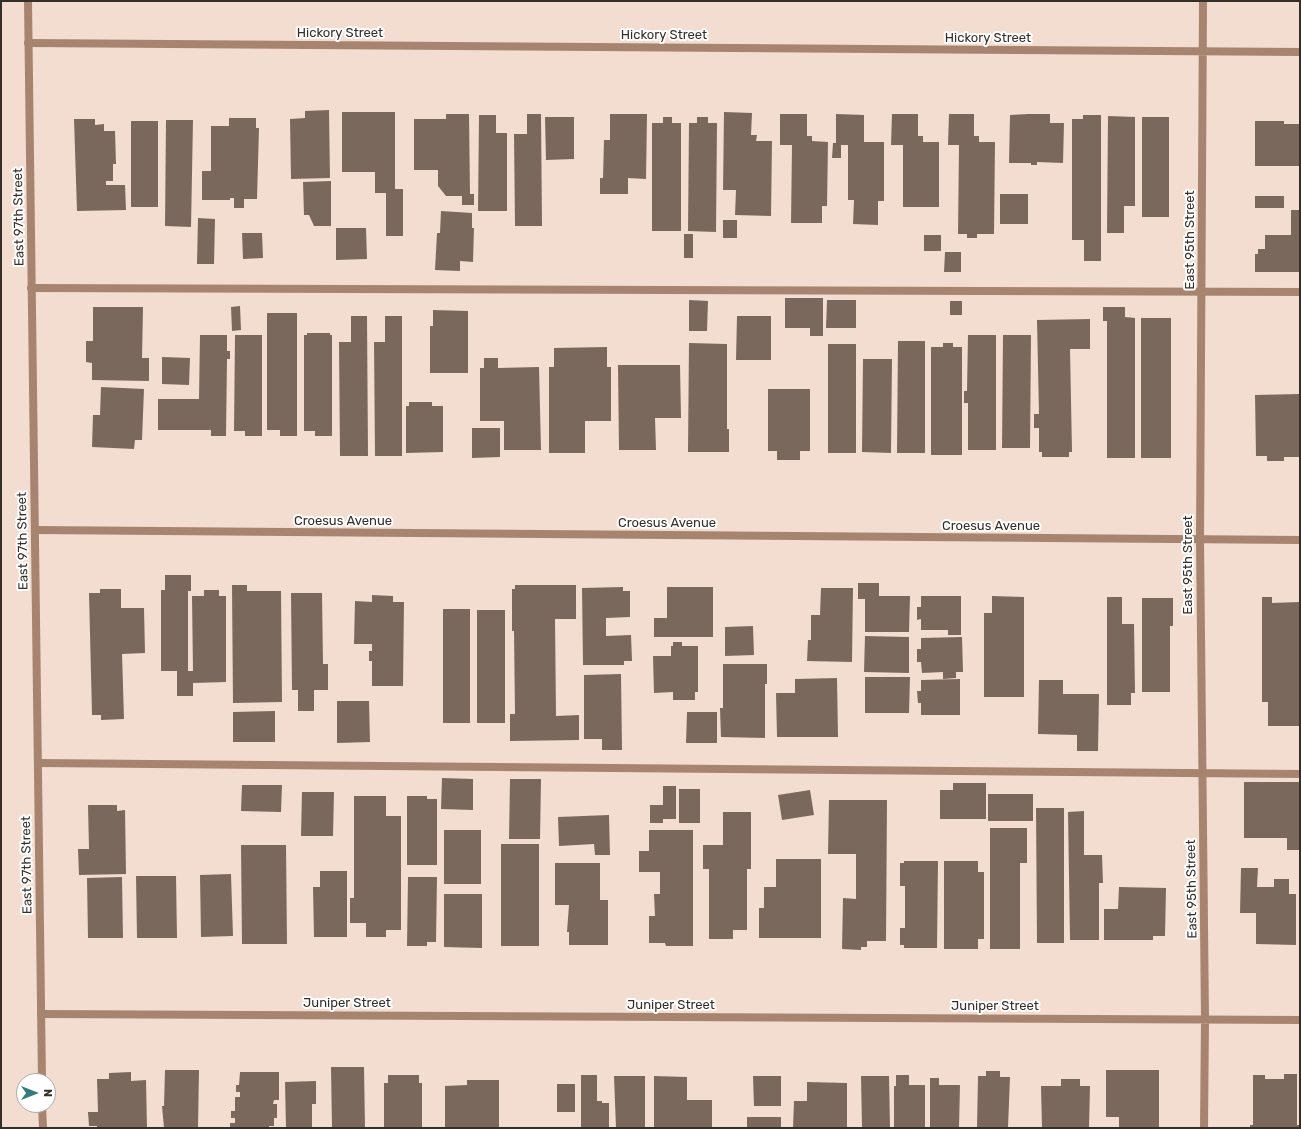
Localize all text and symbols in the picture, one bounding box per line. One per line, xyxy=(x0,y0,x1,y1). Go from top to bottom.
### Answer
street label: Hickory Street xyxy=(297,25,383,41)
street label: Hickory Street xyxy=(621,27,707,43)
street label: Hickory Street xyxy=(945,30,1031,46)
street label: East 97th Street xyxy=(10,168,28,266)
street label: East 95th Street xyxy=(1182,190,1198,290)
street label: East 97th Street xyxy=(14,492,32,590)
street label: Croesus Avenue xyxy=(294,513,392,529)
street label: Croesus Avenue xyxy=(618,515,716,531)
street label: East 95th Street xyxy=(1180,515,1196,615)
street label: Croesus Avenue xyxy=(942,518,1040,534)
street label: East 97th Street xyxy=(18,816,36,914)
street label: East 95th Street xyxy=(1183,839,1201,939)
street label: Juniper Street xyxy=(303,995,391,1011)
street label: Juniper Street xyxy=(627,997,715,1013)
street label: Juniper Street xyxy=(951,998,1039,1014)
north arrow xyxy=(16,1073,56,1113)
text: N xyxy=(41,1089,54,1097)

